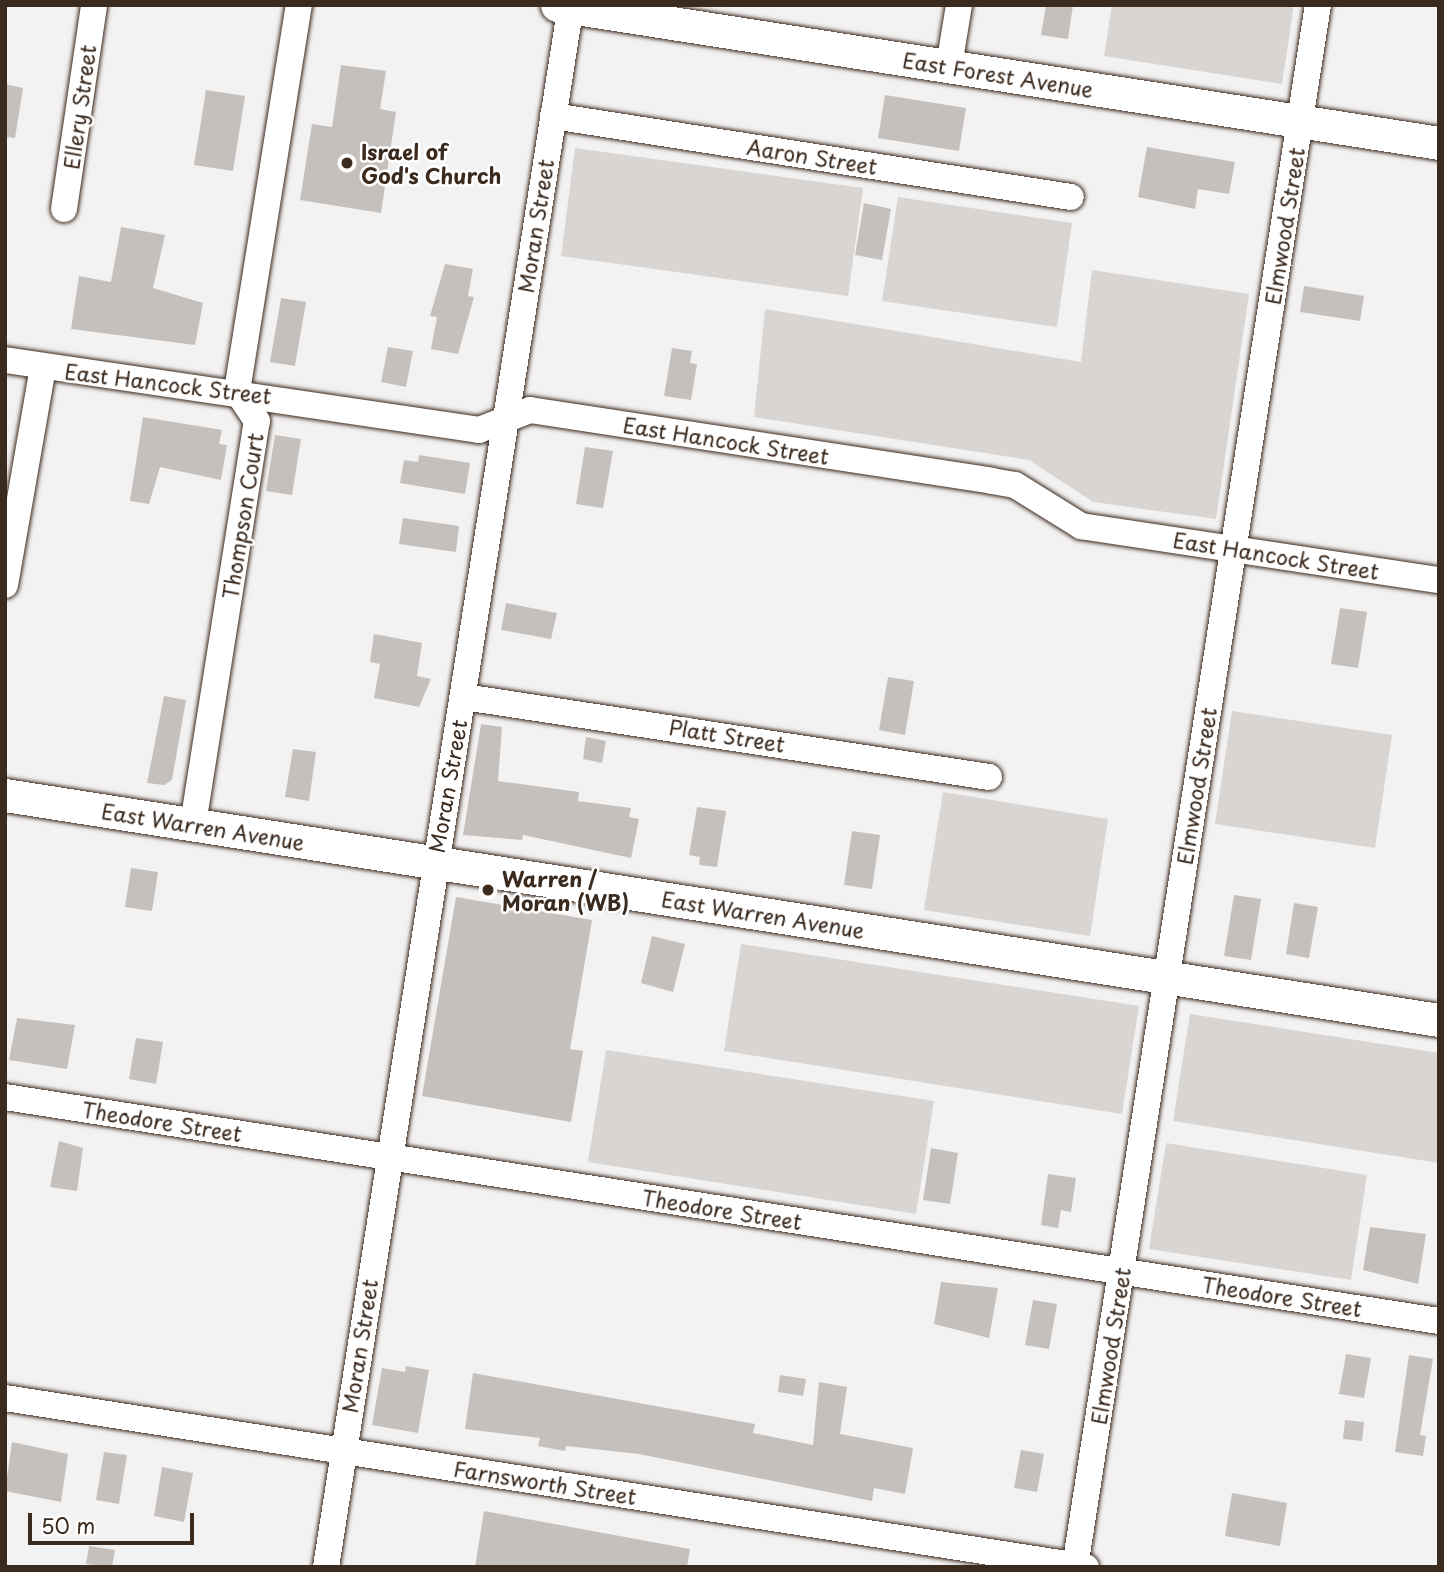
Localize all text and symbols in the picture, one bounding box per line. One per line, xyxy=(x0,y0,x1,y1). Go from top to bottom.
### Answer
street label: Ellery Street xyxy=(58,43,100,171)
street label: East Forest Avenue xyxy=(901,47,1095,101)
street label: Aaron Street xyxy=(745,133,879,179)
place label: Israel of God's Church xyxy=(361,138,502,188)
street label: Elmwood Street xyxy=(1259,146,1309,306)
marker: Israel of God's Church xyxy=(339,155,355,171)
street label: Moran Street xyxy=(512,157,558,295)
street label: East Hancock Street xyxy=(63,358,273,408)
street label: East Hancock Street xyxy=(621,411,831,469)
street label: Thompson Court xyxy=(216,431,268,601)
street label: East Hancock Street xyxy=(1171,526,1381,584)
street label: Elmwood Street xyxy=(1171,706,1221,866)
street label: Platt Street xyxy=(667,713,787,757)
street label: Moran Street xyxy=(423,717,471,855)
street label: East Warren Avenue xyxy=(100,798,306,854)
place label: Warren / Moran (WB) xyxy=(502,865,630,915)
marker: Warren / Moran (WB) xyxy=(480,882,496,898)
street label: East Warren Avenue xyxy=(660,886,866,942)
street label: Theodore Street xyxy=(80,1096,244,1146)
street label: Theodore Street xyxy=(640,1184,804,1234)
street label: Elmwood Street xyxy=(1085,1266,1135,1426)
street label: Theodore Street xyxy=(1200,1271,1364,1321)
street label: Moran Street xyxy=(336,1277,382,1415)
street label: Farnsworth Street xyxy=(451,1455,639,1509)
scale bar xyxy=(32,1498,198,1542)
text: 50 m xyxy=(41,1509,95,1541)

